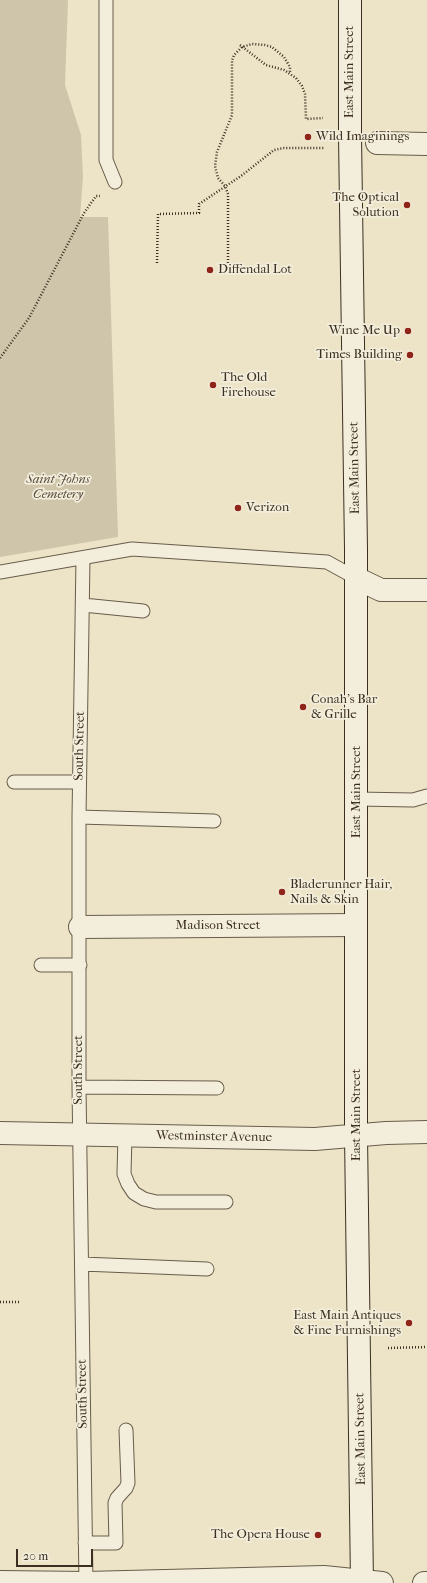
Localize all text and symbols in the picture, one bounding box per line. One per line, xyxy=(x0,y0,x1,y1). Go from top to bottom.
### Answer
street label: East Main Street xyxy=(342,26,358,118)
place label: Wild Imaginings xyxy=(316,129,409,145)
marker: Wild Imaginings xyxy=(303,132,313,142)
place label: The Optical Solution xyxy=(332,190,399,221)
marker: The Optical Solution xyxy=(402,200,412,210)
place label: Diffendal Lot xyxy=(218,262,292,278)
marker: Diffendal Lot xyxy=(205,265,215,275)
place label: Wine Me Up xyxy=(329,323,400,339)
marker: Wine Me Up xyxy=(403,326,413,336)
place label: Times Building xyxy=(316,347,402,363)
marker: Times Building xyxy=(405,350,415,360)
place label: The Old Firehouse xyxy=(221,370,276,401)
marker: The Old Firehouse xyxy=(208,380,218,390)
street label: East Main Street xyxy=(346,422,364,514)
park label: Saint Johns Cemetery xyxy=(26,472,90,503)
place label: Verizon xyxy=(246,500,289,516)
marker: Verizon xyxy=(233,503,243,513)
place label: Conah's Bar & Grille xyxy=(311,692,377,723)
marker: Conah's Bar & Grille xyxy=(298,702,308,712)
street label: South Street xyxy=(72,711,88,781)
street label: East Main Street xyxy=(349,746,365,838)
place label: Bladerunner Hair, Nails & Skin xyxy=(290,877,392,908)
marker: Bladerunner Hair, Nails & Skin xyxy=(277,887,287,897)
street label: Madison Street xyxy=(176,918,260,934)
street label: South Street xyxy=(71,1035,87,1105)
street label: East Main Street xyxy=(349,1069,365,1161)
street label: Westminster Avenue xyxy=(156,1128,272,1146)
place label: East Main Antiques & Fine Furnishings xyxy=(293,1308,401,1339)
marker: East Main Antiques & Fine Furnishings xyxy=(404,1318,414,1328)
street label: South Street xyxy=(75,1359,91,1429)
street label: East Main Street xyxy=(352,1393,370,1485)
place label: The Opera House xyxy=(211,1527,310,1543)
marker: The Opera House xyxy=(313,1530,323,1540)
scale bar xyxy=(18,1541,95,1567)
text: 20 m xyxy=(23,1549,48,1563)

